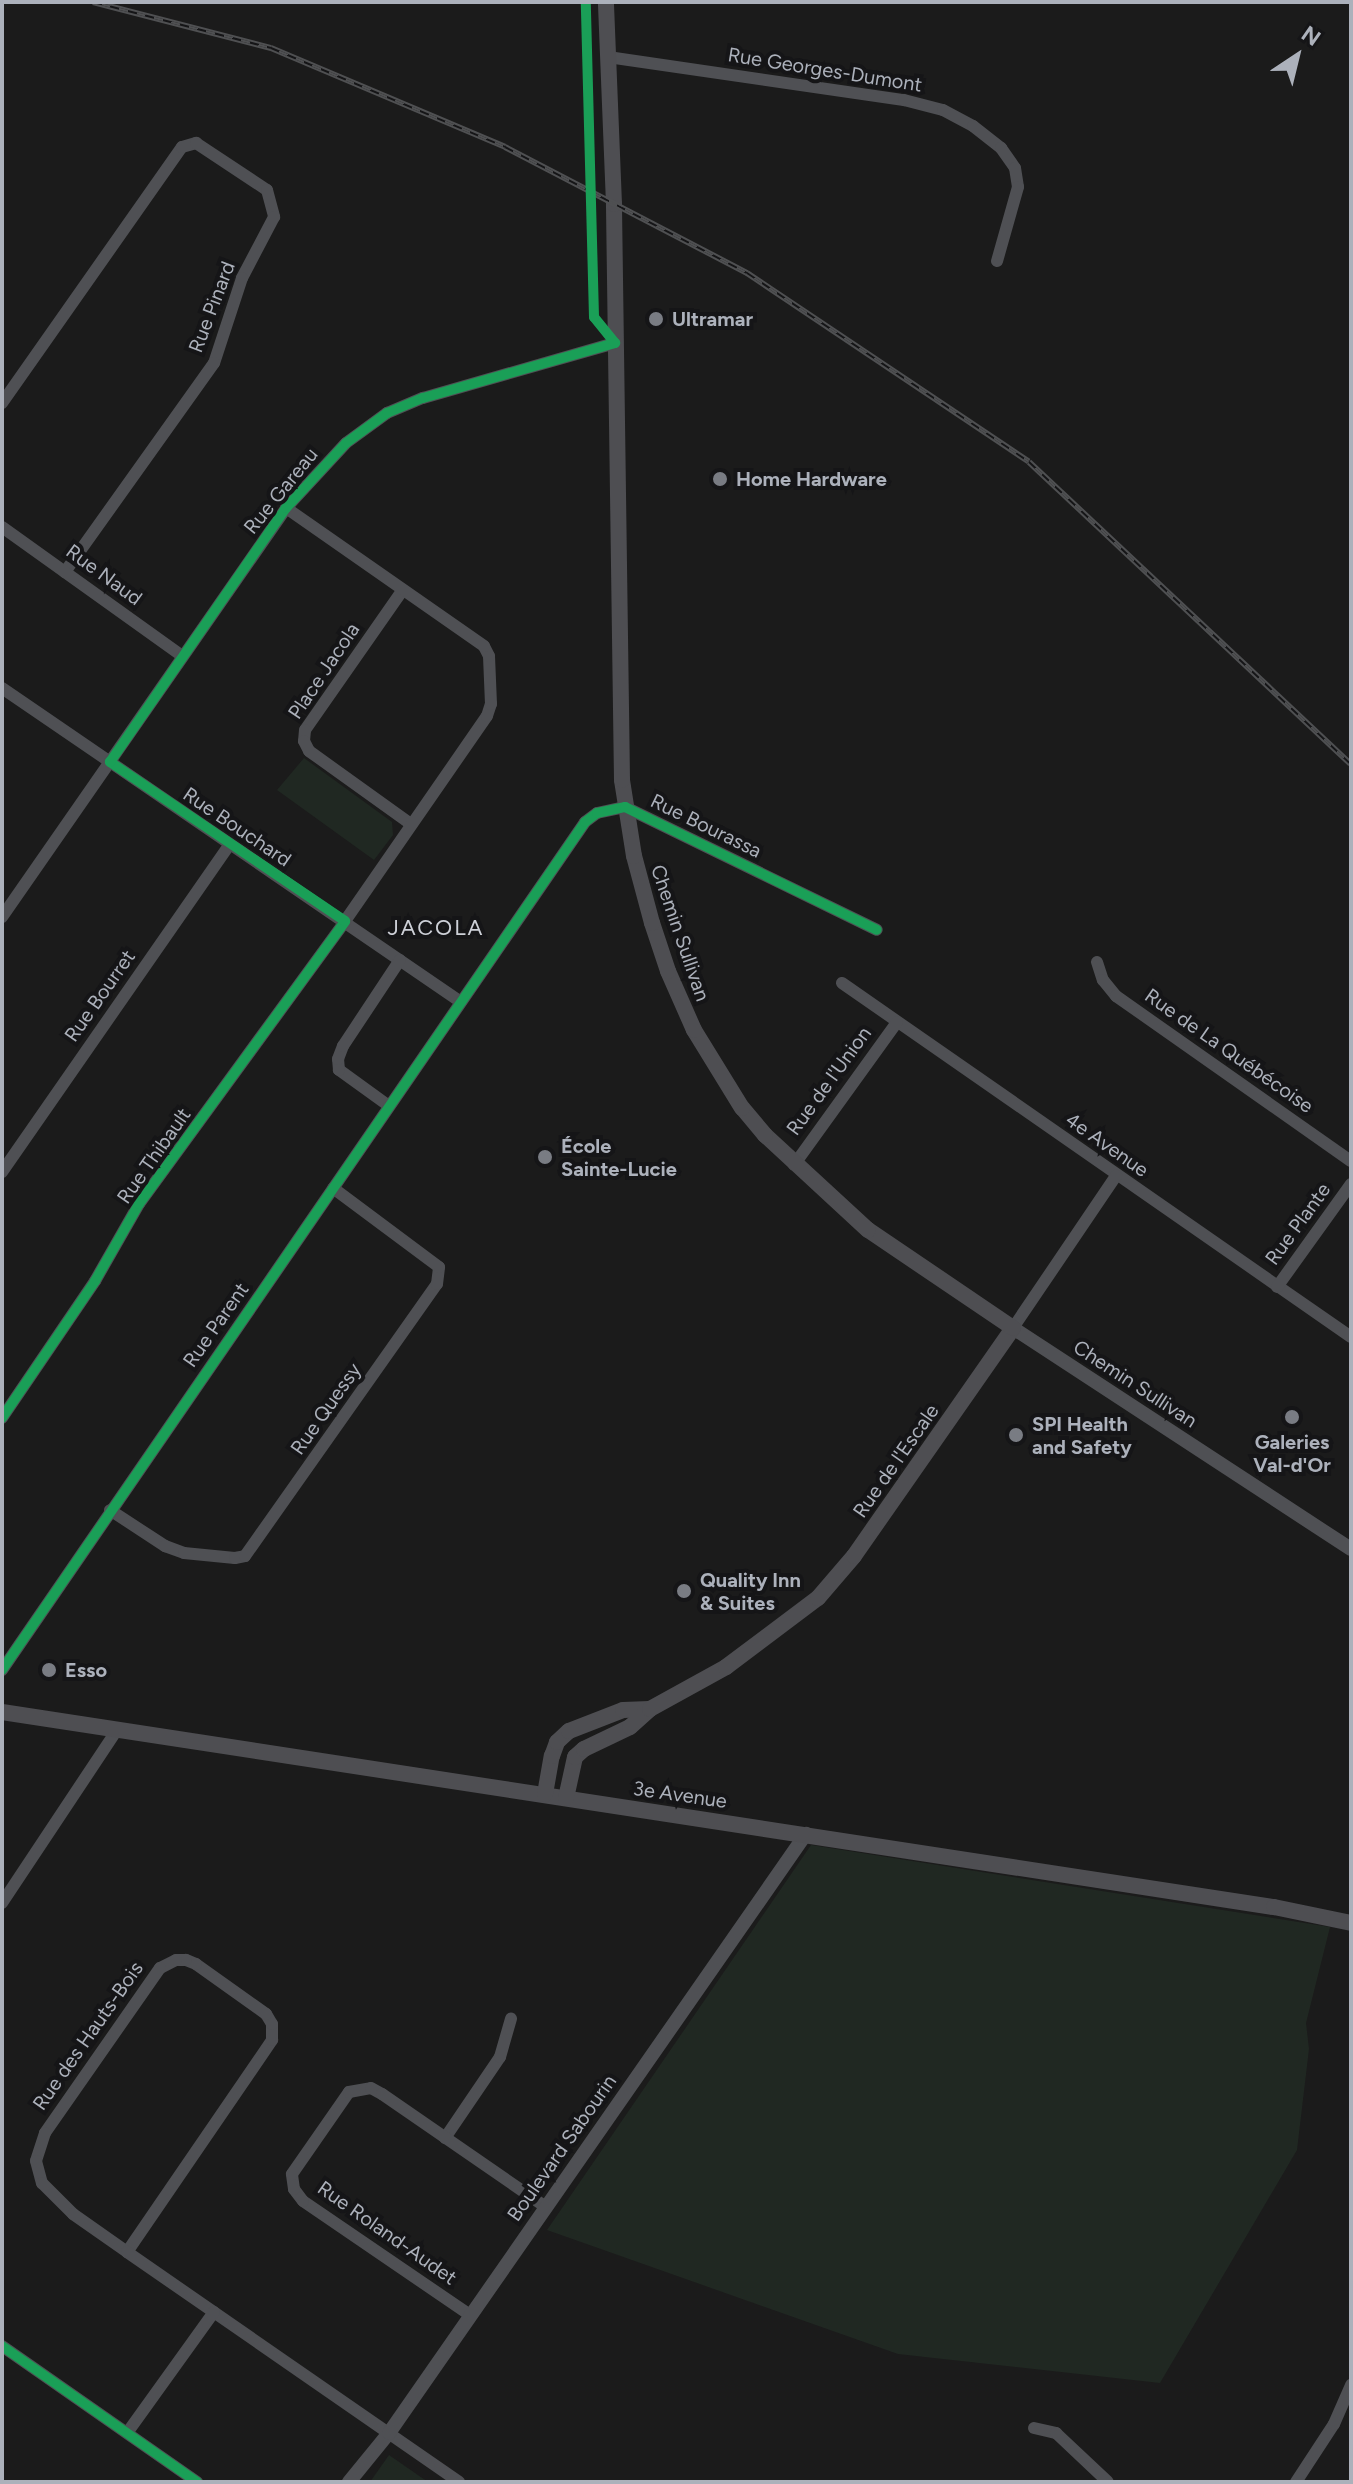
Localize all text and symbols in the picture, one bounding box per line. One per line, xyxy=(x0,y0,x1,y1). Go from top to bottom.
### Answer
north arrow xyxy=(1257,16,1337,96)
text: N xyxy=(1296,20,1326,52)
street label: Rue Georges-Dumont xyxy=(726,43,924,97)
street label: Rue Pinard xyxy=(184,258,240,356)
place label: Ultramar xyxy=(672,307,753,331)
marker: Ultramar xyxy=(647,310,665,328)
street label: Rue Gareau xyxy=(239,443,323,539)
place label: Home Hardware xyxy=(736,467,887,491)
marker: Home Hardware xyxy=(711,470,729,488)
street label: Rue Naud xyxy=(61,539,147,611)
street label: Place Jacola xyxy=(283,619,365,723)
street label: Rue Bouchard xyxy=(178,782,296,872)
street label: Rue Bourassa xyxy=(647,789,765,863)
street label: Chemin Sullivan xyxy=(645,862,715,1004)
district label: JACOLA xyxy=(387,915,485,941)
street label: Rue Bourret xyxy=(60,945,140,1047)
street label: Rue de La Québécoise xyxy=(1140,984,1318,1118)
street label: Rue de l'Union xyxy=(782,1022,876,1140)
street label: Rue Thibault xyxy=(112,1103,196,1209)
street label: 4e Avenue xyxy=(1061,1108,1153,1182)
place label: École Sainte-Lucie xyxy=(561,1134,677,1181)
marker: École Sainte-Lucie xyxy=(536,1148,554,1166)
street label: Rue Plante xyxy=(1260,1178,1336,1270)
street label: Rue Parent xyxy=(178,1278,254,1372)
street label: Chemin Sullivan xyxy=(1069,1335,1201,1433)
street label: Rue Quessy xyxy=(286,1359,366,1459)
street label: Rue de l'Escale xyxy=(848,1400,944,1522)
marker: Galeries Val-d'Or xyxy=(1283,1408,1301,1426)
place label: SPI Health and Safety xyxy=(1032,1412,1132,1459)
marker: SPI Health and Safety xyxy=(1007,1426,1025,1444)
place label: Galeries Val-d'Or xyxy=(1253,1430,1331,1477)
place label: Quality Inn & Suites xyxy=(700,1568,801,1615)
marker: Quality Inn & Suites xyxy=(675,1582,693,1600)
place label: Esso xyxy=(65,1658,107,1682)
marker: Esso xyxy=(40,1661,58,1679)
street label: 3e Avenue xyxy=(632,1777,728,1813)
street label: Rue des Hauts-Bois xyxy=(28,1957,148,2115)
street label: Boulevard Sabourin xyxy=(502,2070,622,2226)
street label: Rue Roland-Audet xyxy=(313,2176,461,2290)

